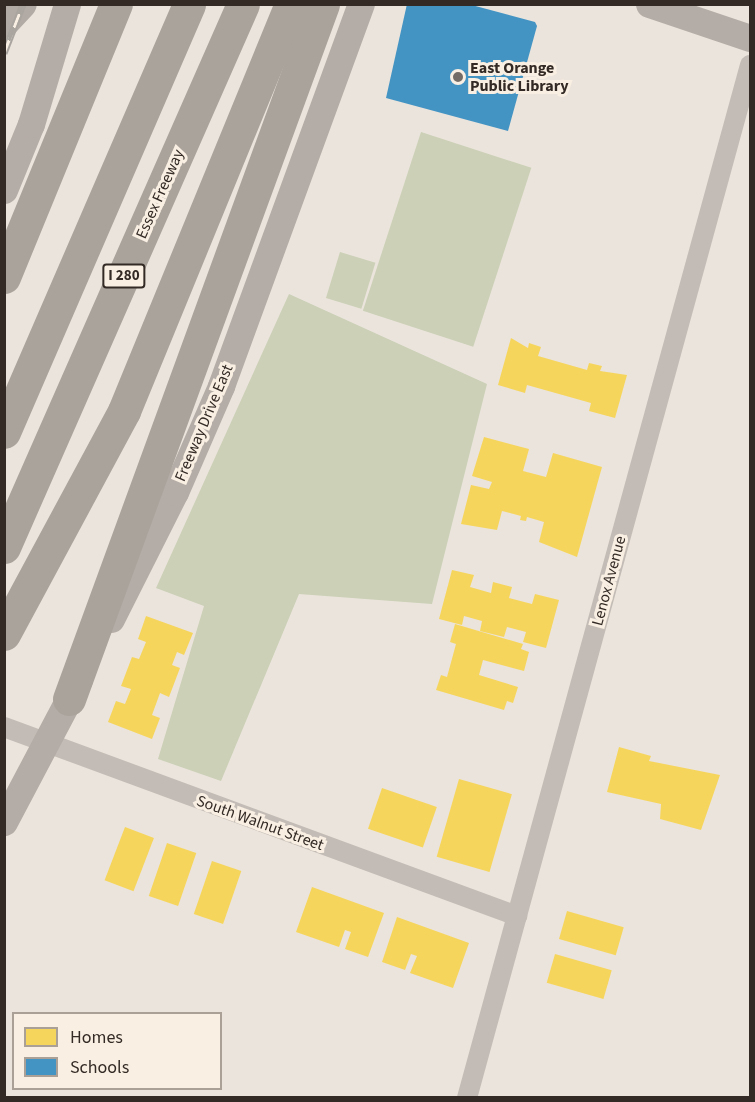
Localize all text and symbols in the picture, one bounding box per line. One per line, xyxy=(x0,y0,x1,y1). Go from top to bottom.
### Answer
place label: East Orange Public Library xyxy=(470,58,569,96)
marker: East Orange Public Library xyxy=(451,70,465,84)
street label: Essex Freeway xyxy=(132,146,188,242)
road number: I 280 xyxy=(102,264,146,288)
street label: Freeway Drive East xyxy=(171,362,237,484)
street label: Lenox Avenue xyxy=(588,534,630,628)
street label: South Walnut Street xyxy=(194,791,326,855)
legend xyxy=(12,1012,222,1090)
text: Homes xyxy=(70,1025,123,1050)
text: Schools xyxy=(70,1055,129,1080)

